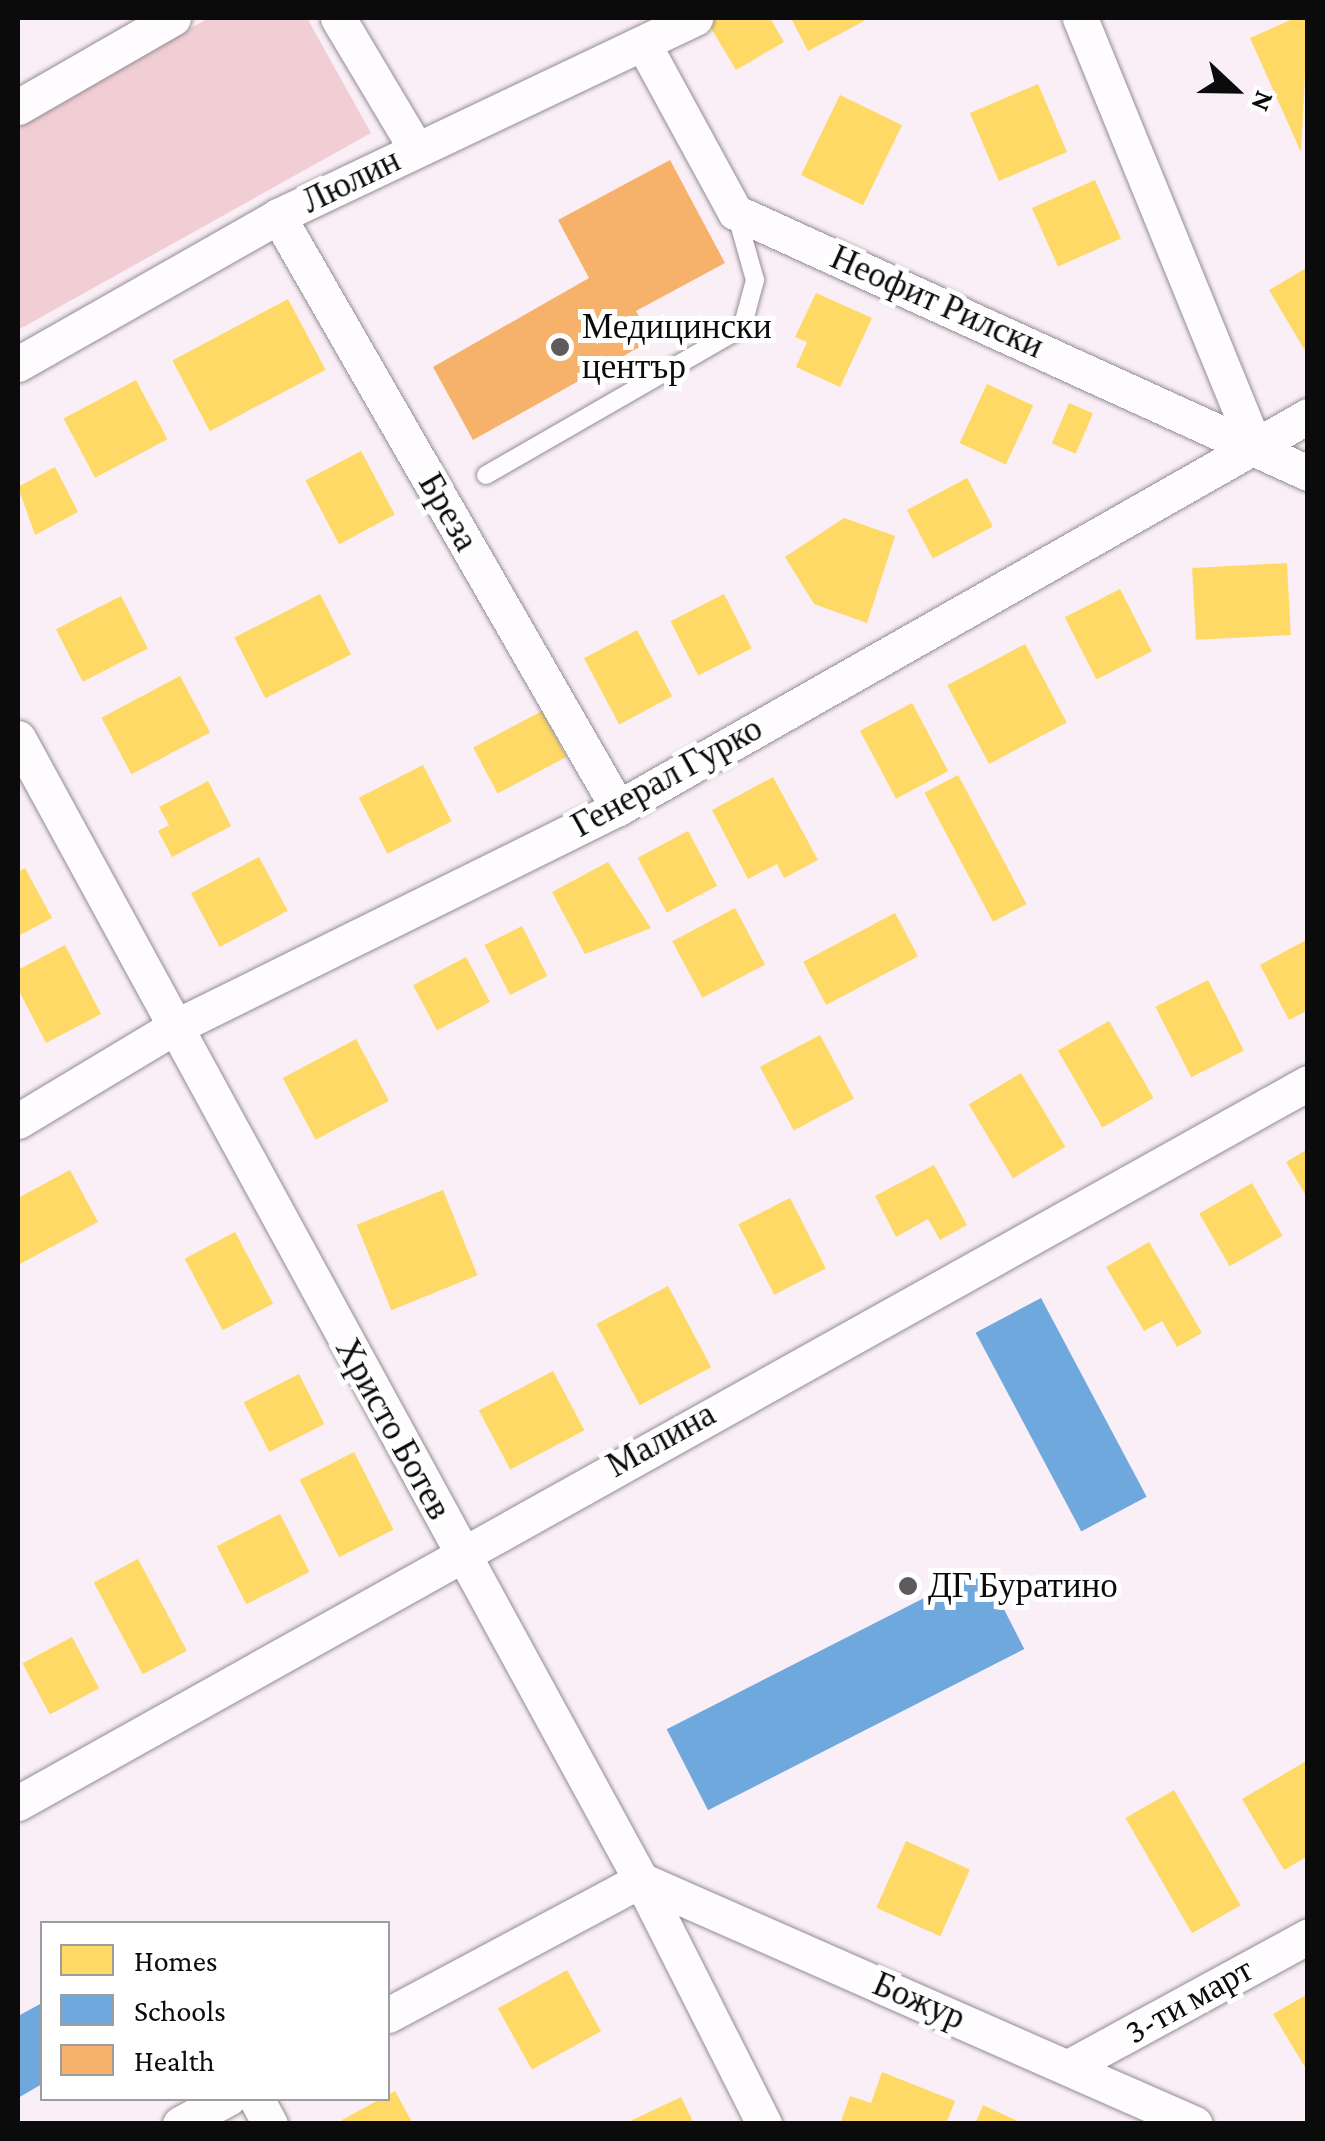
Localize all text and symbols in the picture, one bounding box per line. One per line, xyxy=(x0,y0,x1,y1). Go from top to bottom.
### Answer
north arrow xyxy=(1185,40,1285,140)
text: N xyxy=(1245,87,1281,116)
street label: Люлин xyxy=(295,139,407,223)
street label: Неофит Рилски xyxy=(824,236,1050,368)
place label: Медицински център xyxy=(582,306,772,388)
marker: Медицински център xyxy=(547,334,573,360)
street label: Бреза xyxy=(409,466,487,558)
street label: Генерал Гурко xyxy=(564,707,770,847)
street label: Христо Ботев xyxy=(326,1331,460,1527)
street label: Малина xyxy=(599,1393,723,1487)
place label: ДГ Буратино xyxy=(928,1565,1118,1607)
marker: ДГ Буратино xyxy=(897,1575,919,1597)
legend xyxy=(40,1921,390,2101)
text: Homes xyxy=(134,1944,218,1977)
street label: 3-ти март xyxy=(1118,1949,1260,2053)
street label: Божур xyxy=(867,1963,971,2039)
text: Schools xyxy=(134,1994,226,2027)
text: Health xyxy=(134,2044,215,2077)

